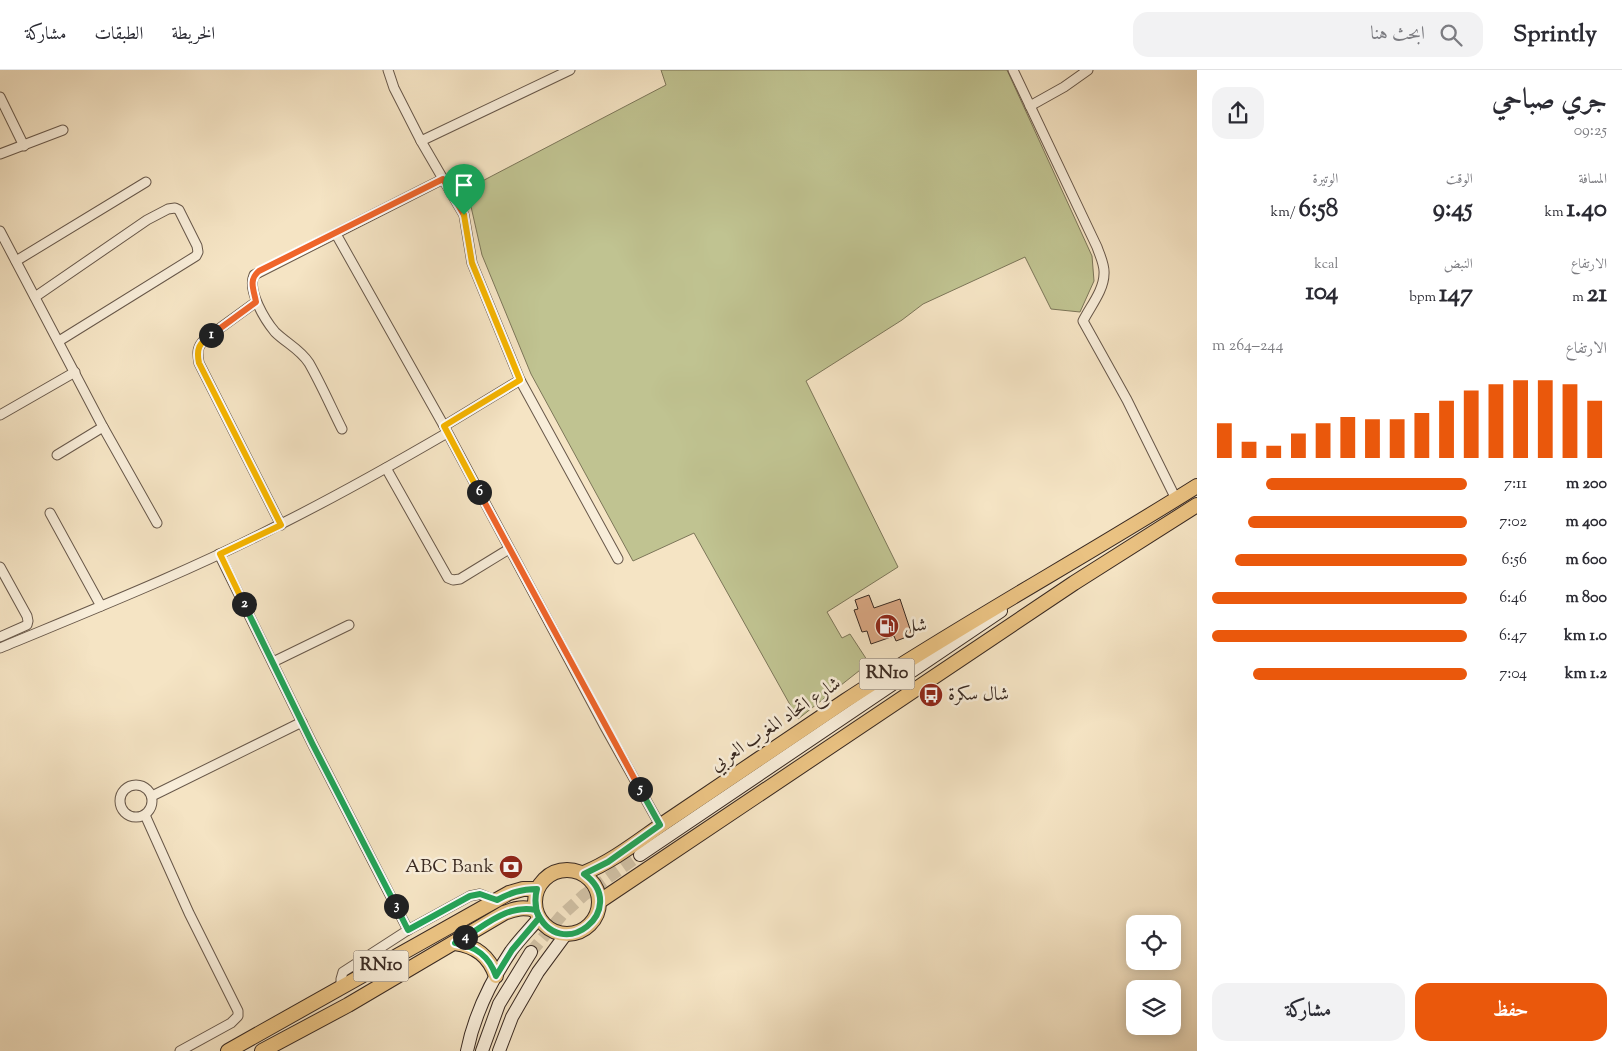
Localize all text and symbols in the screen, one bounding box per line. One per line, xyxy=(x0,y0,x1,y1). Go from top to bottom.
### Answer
search box xyxy=(1133,12,1483,57)
text: Sprintly xyxy=(1513,18,1597,52)
text: ابحث هنا xyxy=(1370,21,1425,48)
icon: search xyxy=(1437,21,1465,49)
text: مشاركة xyxy=(25,22,66,48)
text: الطبقات xyxy=(94,22,143,48)
text: الخريطة xyxy=(171,22,215,48)
text: جري صباحي xyxy=(1492,81,1607,121)
button: share xyxy=(1212,87,1264,139)
text: 09:25 xyxy=(1574,120,1607,143)
pin xyxy=(443,164,485,215)
text: الوتيرة xyxy=(1313,170,1338,190)
text: الوقت xyxy=(1446,170,1473,190)
text: المسافة xyxy=(1578,170,1607,190)
icon: arrive xyxy=(450,171,478,199)
text: 6:58 xyxy=(1299,192,1338,228)
text: 9:45 xyxy=(1433,192,1473,228)
text: 1.40 xyxy=(1567,192,1607,228)
text: /km xyxy=(1271,203,1299,223)
text: km xyxy=(1544,203,1567,223)
text: kcal xyxy=(1314,255,1338,275)
text: النبض xyxy=(1444,255,1473,275)
text: الارتفاع xyxy=(1571,255,1607,275)
text: 104 xyxy=(1305,275,1338,311)
text: 147 xyxy=(1439,277,1473,313)
text: 21 xyxy=(1587,277,1607,313)
text: bpm xyxy=(1409,288,1439,308)
text: m xyxy=(1572,288,1587,308)
pin: 1 xyxy=(198,322,224,348)
text: 1 xyxy=(209,325,214,345)
text: 244–264 m xyxy=(1212,335,1284,358)
text: الارتفاع xyxy=(1565,338,1607,361)
text: 7:11 xyxy=(1504,473,1527,496)
text: 200 m xyxy=(1566,473,1607,496)
pin: 6 xyxy=(466,480,492,504)
text: 6 xyxy=(476,482,483,502)
text: 7:02 xyxy=(1499,511,1527,534)
text: 400 m xyxy=(1565,511,1607,534)
text: 6:56 xyxy=(1502,549,1527,572)
text: 600 m xyxy=(1565,549,1607,572)
text: 6:46 xyxy=(1499,587,1527,610)
text: 800 m xyxy=(1565,587,1607,610)
pin: 2 xyxy=(232,592,256,616)
text: 2 xyxy=(241,594,248,614)
fuel station icon: شل xyxy=(874,613,900,639)
place label: شل xyxy=(904,613,927,640)
text: 6:47 xyxy=(1499,625,1527,648)
text: 1.0 km xyxy=(1564,625,1607,648)
road number: RN10 xyxy=(860,658,914,690)
text: 7:04 xyxy=(1499,663,1527,686)
text: 1.2 km xyxy=(1565,663,1607,686)
street label: شارع اتحاد المغرب العربي xyxy=(705,671,847,779)
bus stop icon: شال سكرة xyxy=(918,682,944,708)
place label: شال سكرة xyxy=(948,682,1009,709)
pin: 5 xyxy=(628,776,652,802)
text: 5 xyxy=(638,779,643,799)
place label: ABC Bank xyxy=(405,854,495,881)
bank icon: ABC Bank xyxy=(498,854,524,880)
pin: 3 xyxy=(384,894,408,918)
text: 3 xyxy=(394,896,399,916)
map controls xyxy=(1126,915,1181,1035)
button: locate xyxy=(1126,915,1181,970)
pin: 4 xyxy=(452,924,478,950)
text: 4 xyxy=(462,927,469,947)
road number: RN10 xyxy=(354,950,408,981)
button: layers xyxy=(1126,980,1181,1035)
button: مشاركة xyxy=(1212,983,1405,1041)
button: حفظ xyxy=(1415,983,1607,1041)

